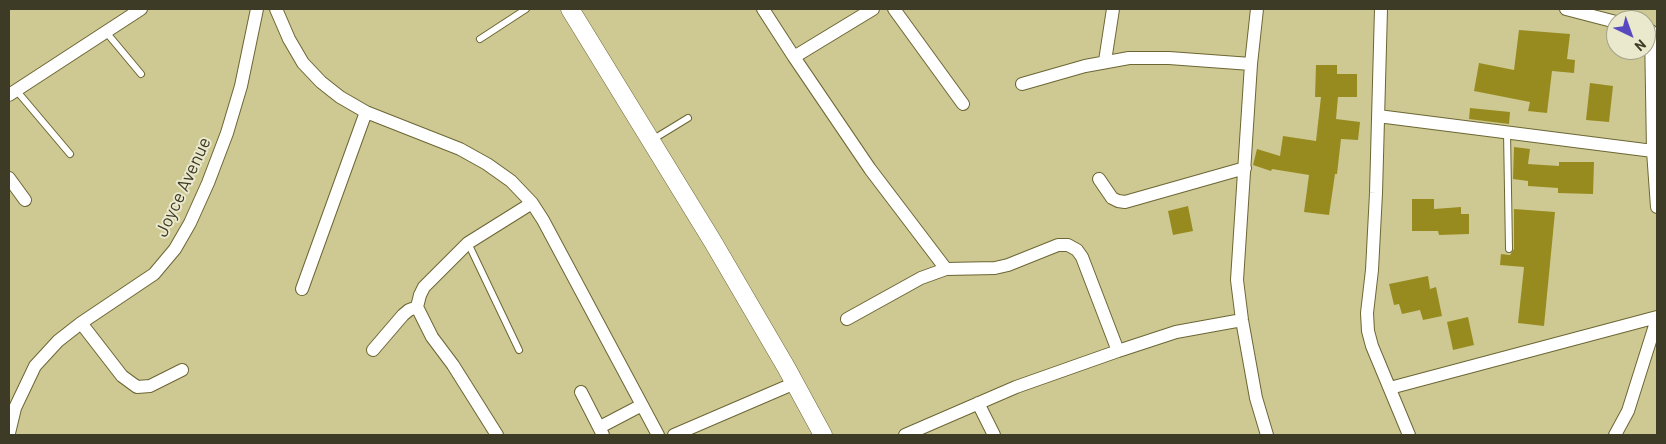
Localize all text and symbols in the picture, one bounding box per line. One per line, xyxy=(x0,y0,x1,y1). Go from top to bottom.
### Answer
north arrow xyxy=(1606,10,1656,60)
text: N xyxy=(1632,36,1650,55)
street label: Joyce Avenue xyxy=(150,134,216,240)

